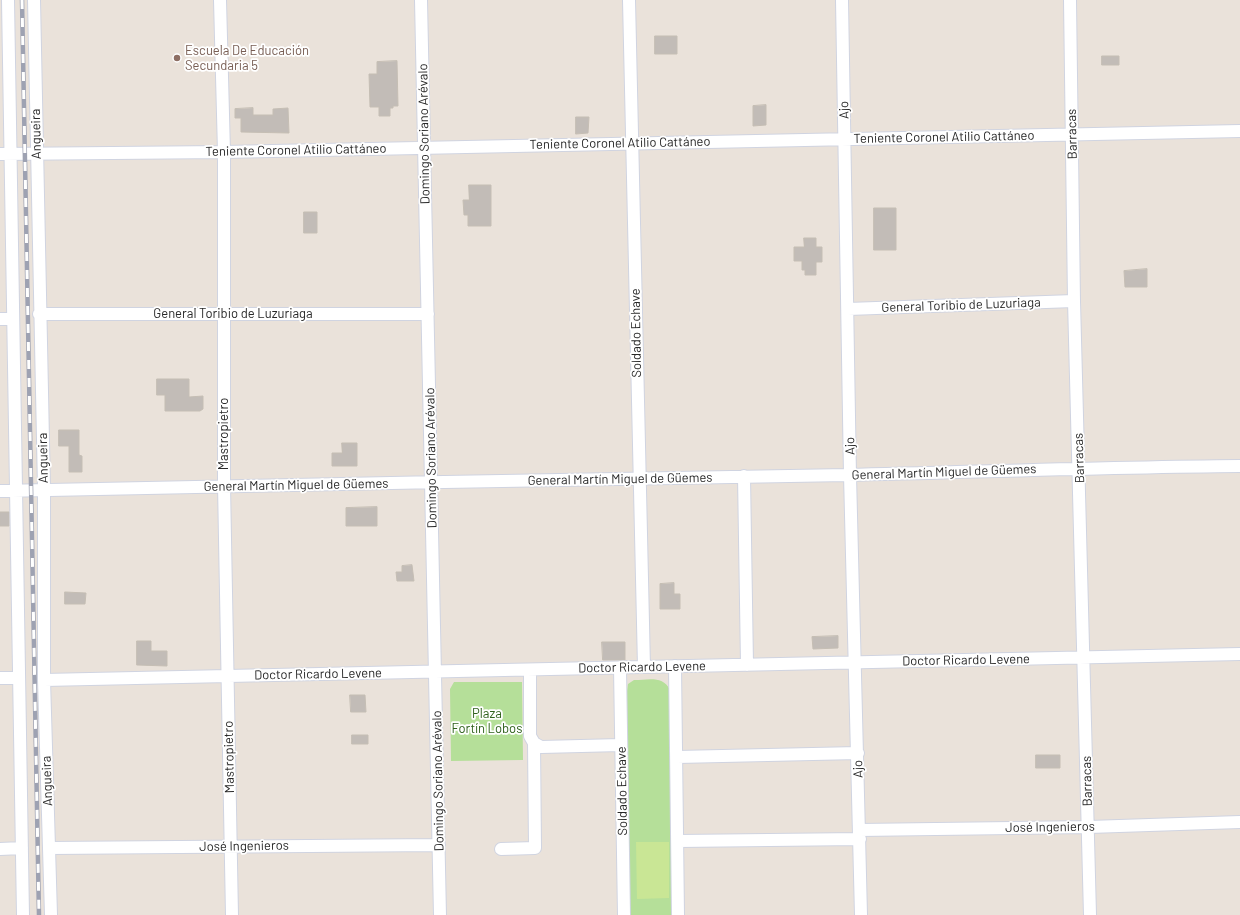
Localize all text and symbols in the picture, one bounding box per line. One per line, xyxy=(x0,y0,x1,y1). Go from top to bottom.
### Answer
place label: Escuela De Educación Secundaria 5 xyxy=(185,43,309,74)
marker: Escuela De Educación Secundaria 5 xyxy=(172,53,182,63)
street label: Domingo Soriano Arévalo xyxy=(415,63,433,205)
street label: Ajo xyxy=(836,101,852,119)
street label: Angueira xyxy=(28,109,44,159)
street label: Barracas xyxy=(1064,109,1080,159)
street label: Teniente Coronel Atilio Cattáneo xyxy=(853,128,1035,146)
street label: Teniente Coronel Atilio Cattáneo xyxy=(529,134,711,152)
street label: Teniente Coronel Atilio Cattáneo xyxy=(205,141,387,159)
street label: Soldado Echave xyxy=(627,288,645,378)
street label: General Toribio de Luzuriaga xyxy=(881,294,1041,316)
street label: General Toribio de Luzuriaga xyxy=(153,306,313,322)
street label: Domingo Soriano Arévalo xyxy=(422,387,440,529)
street label: Mastropietro xyxy=(216,398,232,470)
street label: Angueira xyxy=(35,433,51,483)
street label: Barracas xyxy=(1070,433,1088,483)
street label: Ajo xyxy=(842,437,858,455)
street label: General Martín Miguel de Güemes xyxy=(851,461,1037,483)
street label: General Martín Miguel de Güemes xyxy=(527,470,713,488)
street label: General Martín Miguel de Güemes xyxy=(203,476,389,494)
street label: Doctor Ricardo Levene xyxy=(902,651,1030,669)
street label: Doctor Ricardo Levene xyxy=(578,658,706,676)
street label: Doctor Ricardo Levene xyxy=(254,665,382,683)
park label: Plaza Fortín Lobos xyxy=(452,706,522,737)
street label: Domingo Soriano Arévalo xyxy=(429,710,447,852)
street label: Mastropietro xyxy=(221,721,237,793)
street label: Soldado Echave xyxy=(613,746,631,836)
street label: Angueira xyxy=(38,756,56,806)
street label: Barracas xyxy=(1079,756,1095,806)
street label: Ajo xyxy=(850,760,866,778)
street label: José Ingenieros xyxy=(1005,818,1095,836)
street label: José Ingenieros xyxy=(199,837,289,855)

